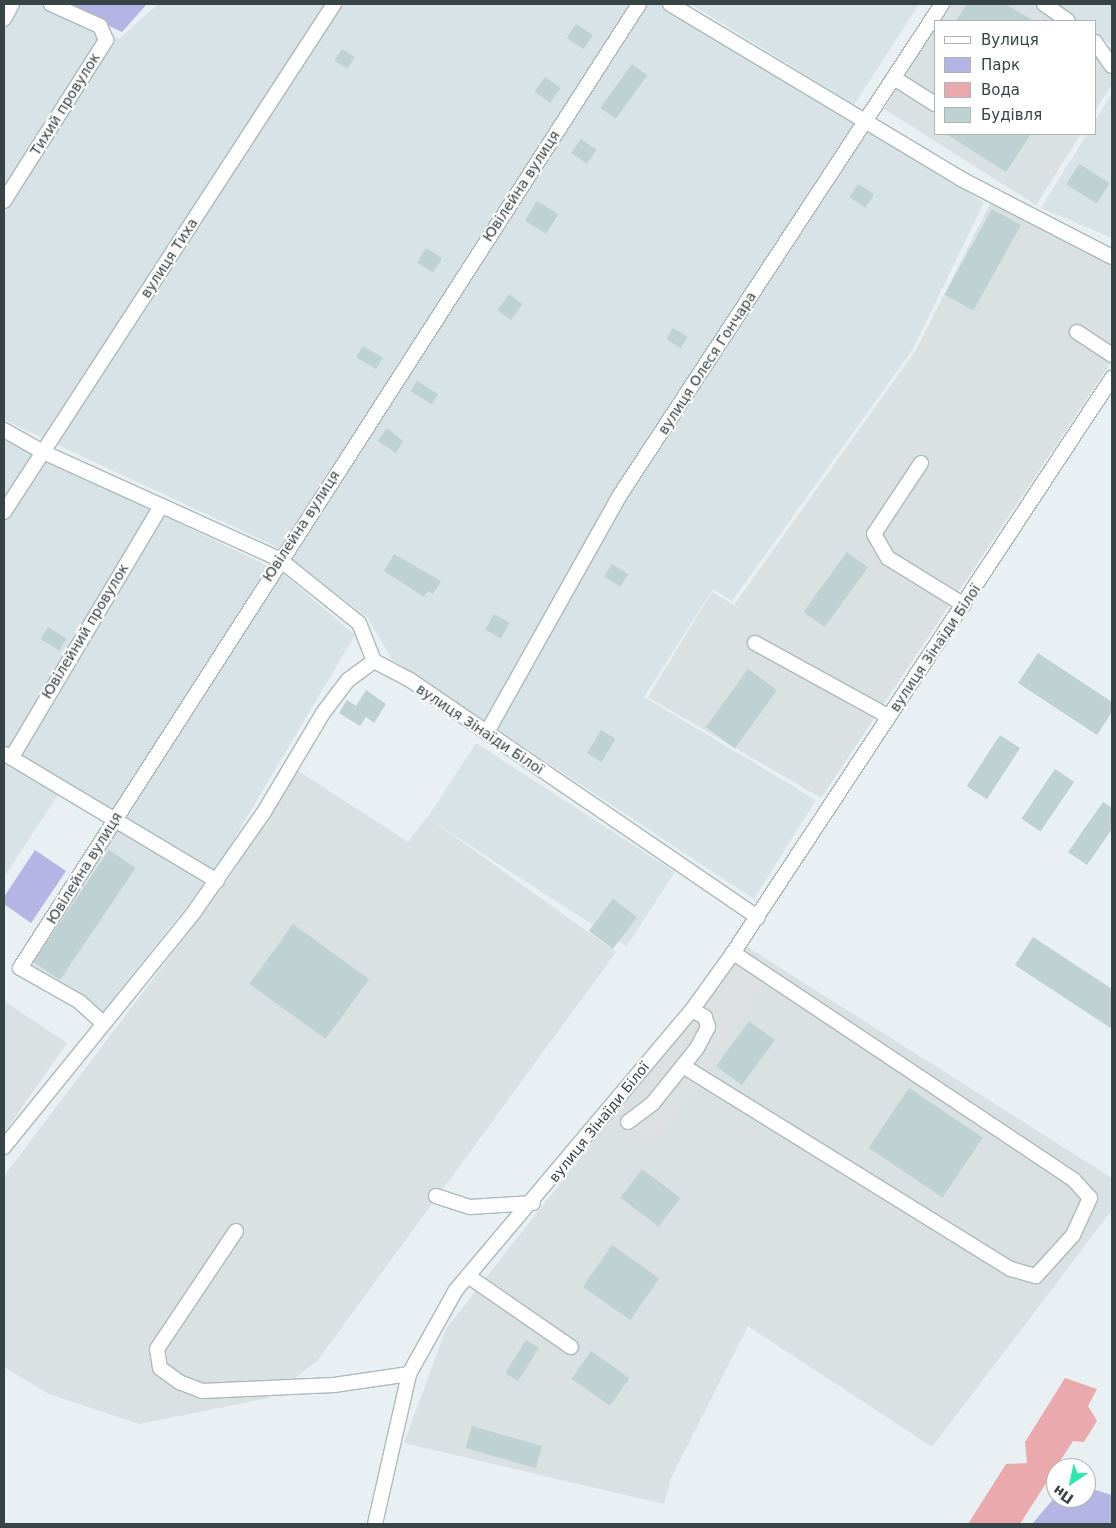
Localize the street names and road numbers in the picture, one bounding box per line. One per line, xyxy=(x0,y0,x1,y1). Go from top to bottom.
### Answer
street label: Тихий провулок xyxy=(27,50,103,158)
street label: Ювілейна вулиця xyxy=(479,127,563,245)
street label: вулиця Тиха xyxy=(137,215,201,301)
street label: вулиця Олеся Гончара xyxy=(655,289,759,437)
street label: Ювілейна вулиця xyxy=(259,467,343,585)
street label: Ювілейний провулок xyxy=(38,560,132,702)
street label: вулиця Зінаїди Білої xyxy=(886,581,984,715)
street label: вулиця Зінаїди Білої xyxy=(413,680,547,778)
street label: Ювілейна вулиця xyxy=(43,809,125,927)
street label: вулиця Зінаїди Білої xyxy=(545,1059,653,1185)

